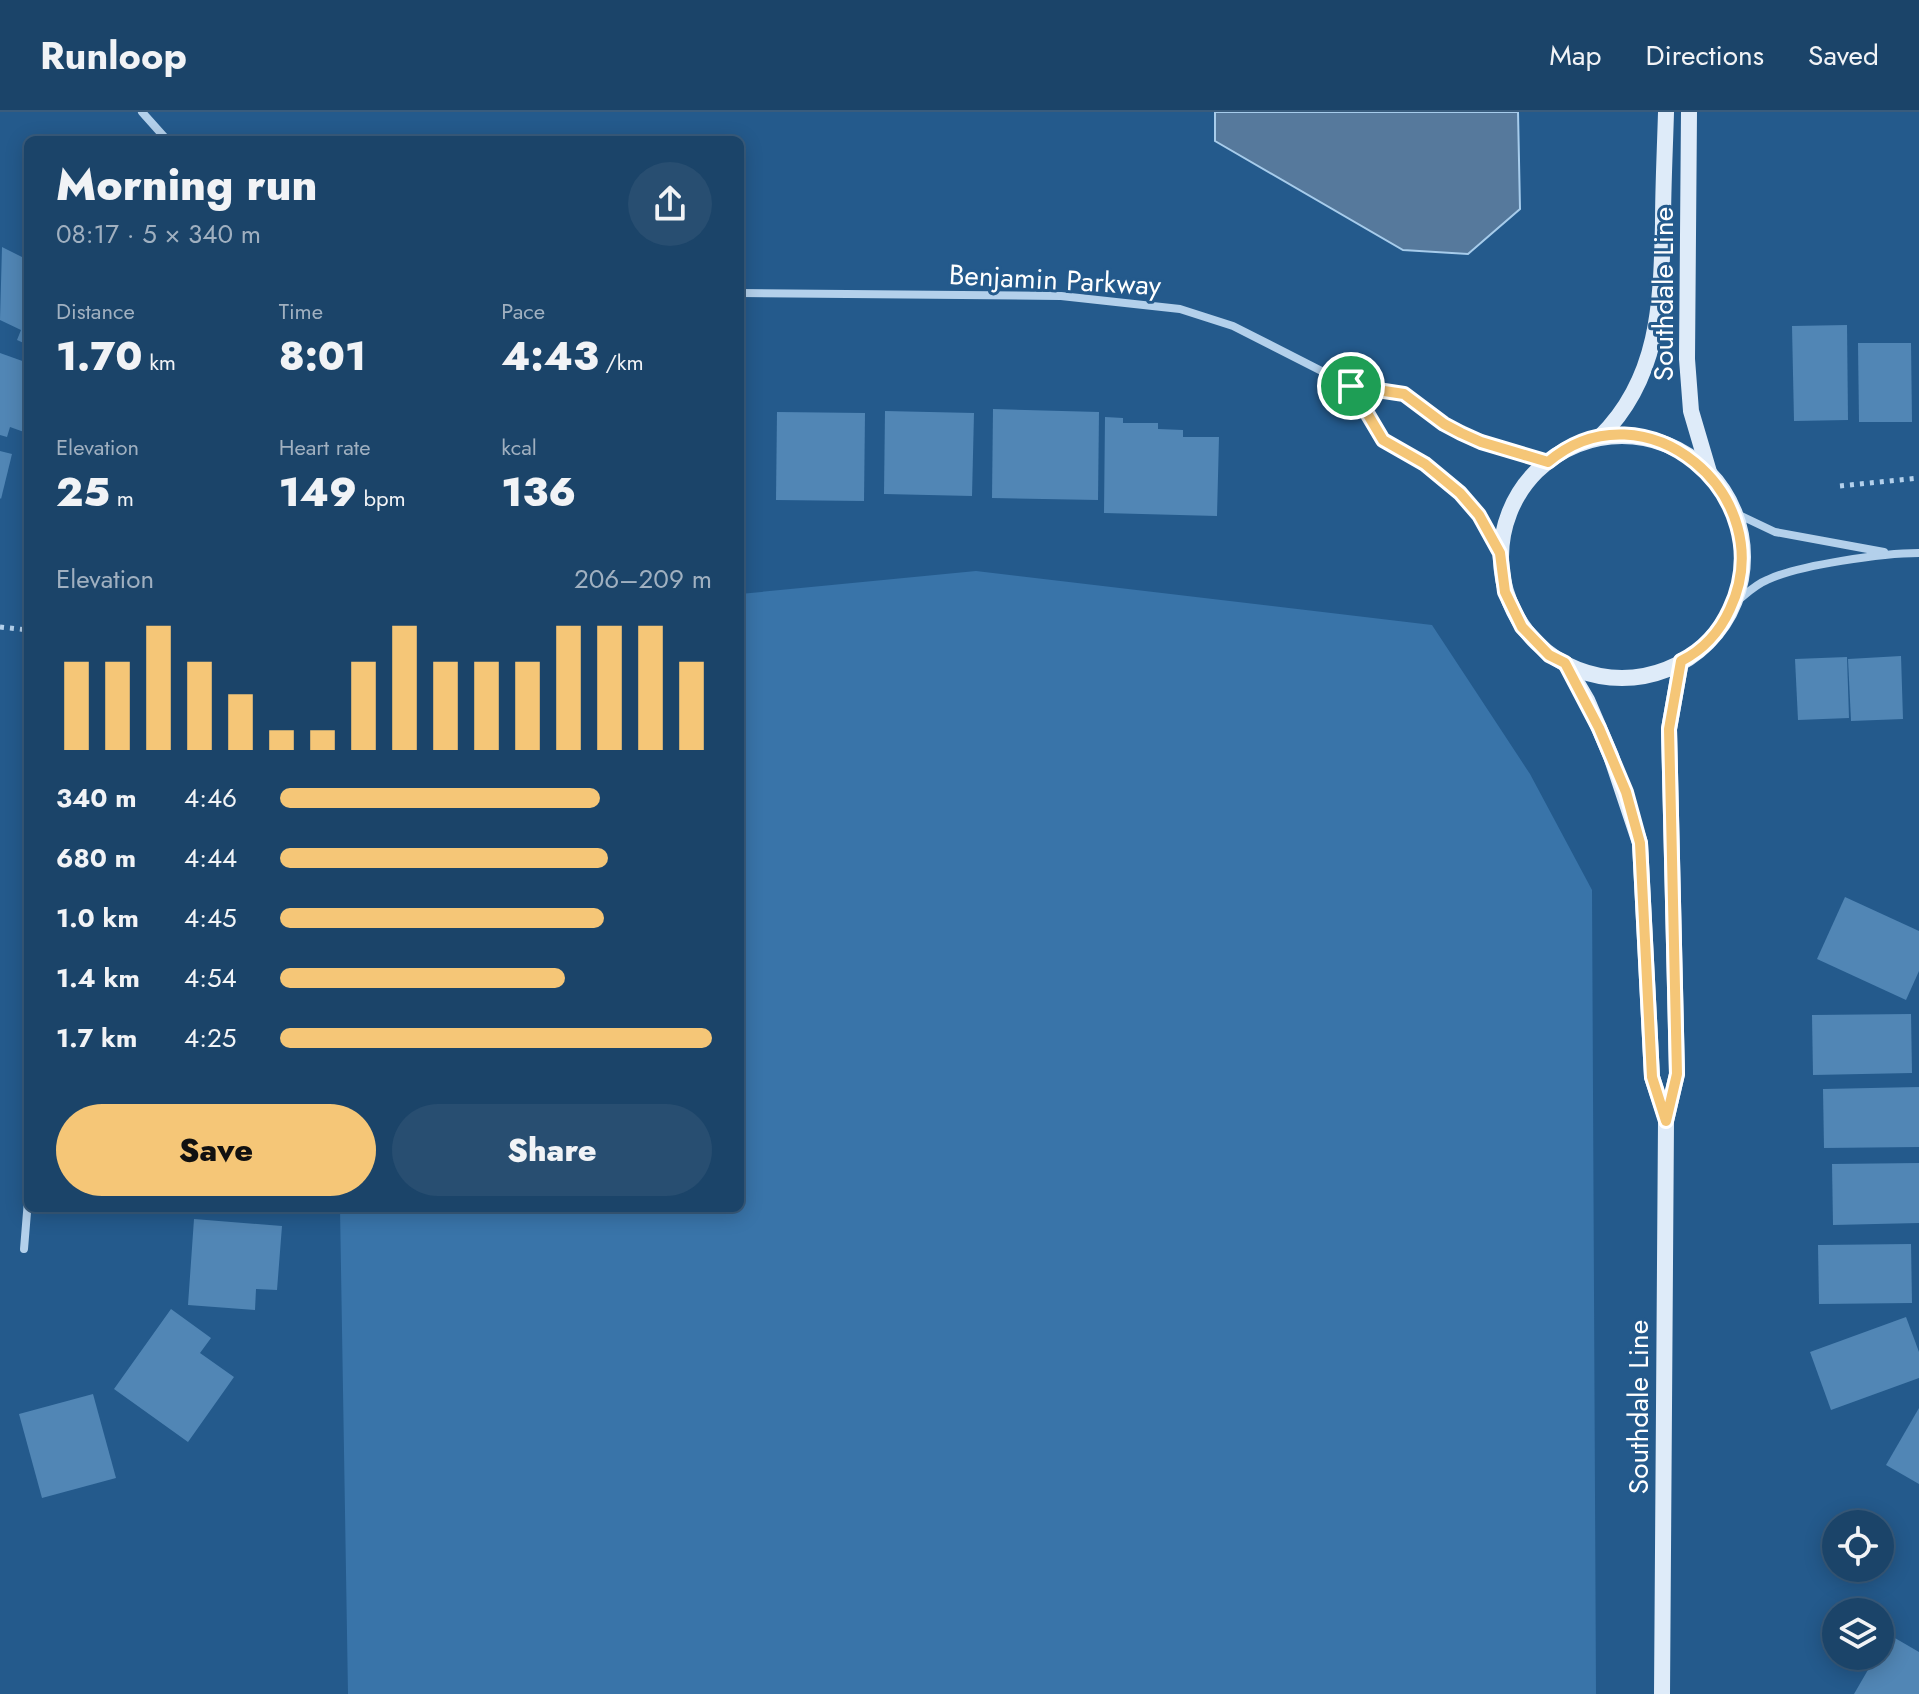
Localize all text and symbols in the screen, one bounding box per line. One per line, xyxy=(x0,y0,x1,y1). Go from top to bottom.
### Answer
text: Runloop xyxy=(40,28,187,83)
text: Map xyxy=(1549,35,1601,76)
text: Directions xyxy=(1645,35,1764,76)
text: Saved xyxy=(1808,35,1879,76)
text: Morning run xyxy=(56,153,318,217)
button: share xyxy=(628,162,712,246)
street label: Southdale Line xyxy=(1643,207,1684,381)
text: 08:17 · 5 × 340 m xyxy=(56,215,261,253)
street label: Benjamin Parkway xyxy=(948,254,1163,306)
text: Distance xyxy=(56,295,135,327)
text: Time xyxy=(279,295,323,327)
text: Pace xyxy=(501,295,545,327)
text: 1.70 xyxy=(56,327,143,385)
text: 8:01 xyxy=(279,327,366,385)
text: 4:43 xyxy=(501,327,599,385)
text: km xyxy=(143,346,176,378)
text: /km xyxy=(599,346,644,378)
pin xyxy=(1317,352,1385,420)
icon: arrive xyxy=(1329,364,1373,408)
text: Elevation xyxy=(56,431,139,463)
text: Heart rate xyxy=(279,431,370,463)
text: kcal xyxy=(501,431,537,463)
text: 25 xyxy=(56,463,110,521)
text: 149 xyxy=(279,463,357,521)
text: 136 xyxy=(501,463,576,521)
text: m xyxy=(110,482,134,514)
text: bpm xyxy=(357,482,406,514)
text: Elevation xyxy=(56,560,154,598)
text: 206–209 m xyxy=(574,560,712,598)
text: 340 m xyxy=(56,779,137,817)
text: 4:46 xyxy=(184,779,237,817)
text: 680 m xyxy=(56,839,136,877)
text: 4:44 xyxy=(184,839,237,877)
text: 1.0 km xyxy=(56,899,139,937)
text: 4:45 xyxy=(184,899,237,937)
text: 1.4 km xyxy=(56,959,140,997)
text: 4:54 xyxy=(184,959,237,997)
text: 1.7 km xyxy=(56,1019,137,1057)
text: 4:25 xyxy=(184,1019,236,1057)
button: Save xyxy=(56,1104,376,1196)
button: Share xyxy=(392,1104,712,1196)
street label: Southdale Line xyxy=(1618,1320,1659,1494)
map controls xyxy=(1822,1510,1894,1670)
button: locate xyxy=(1822,1510,1894,1582)
button: layers xyxy=(1822,1598,1894,1670)

